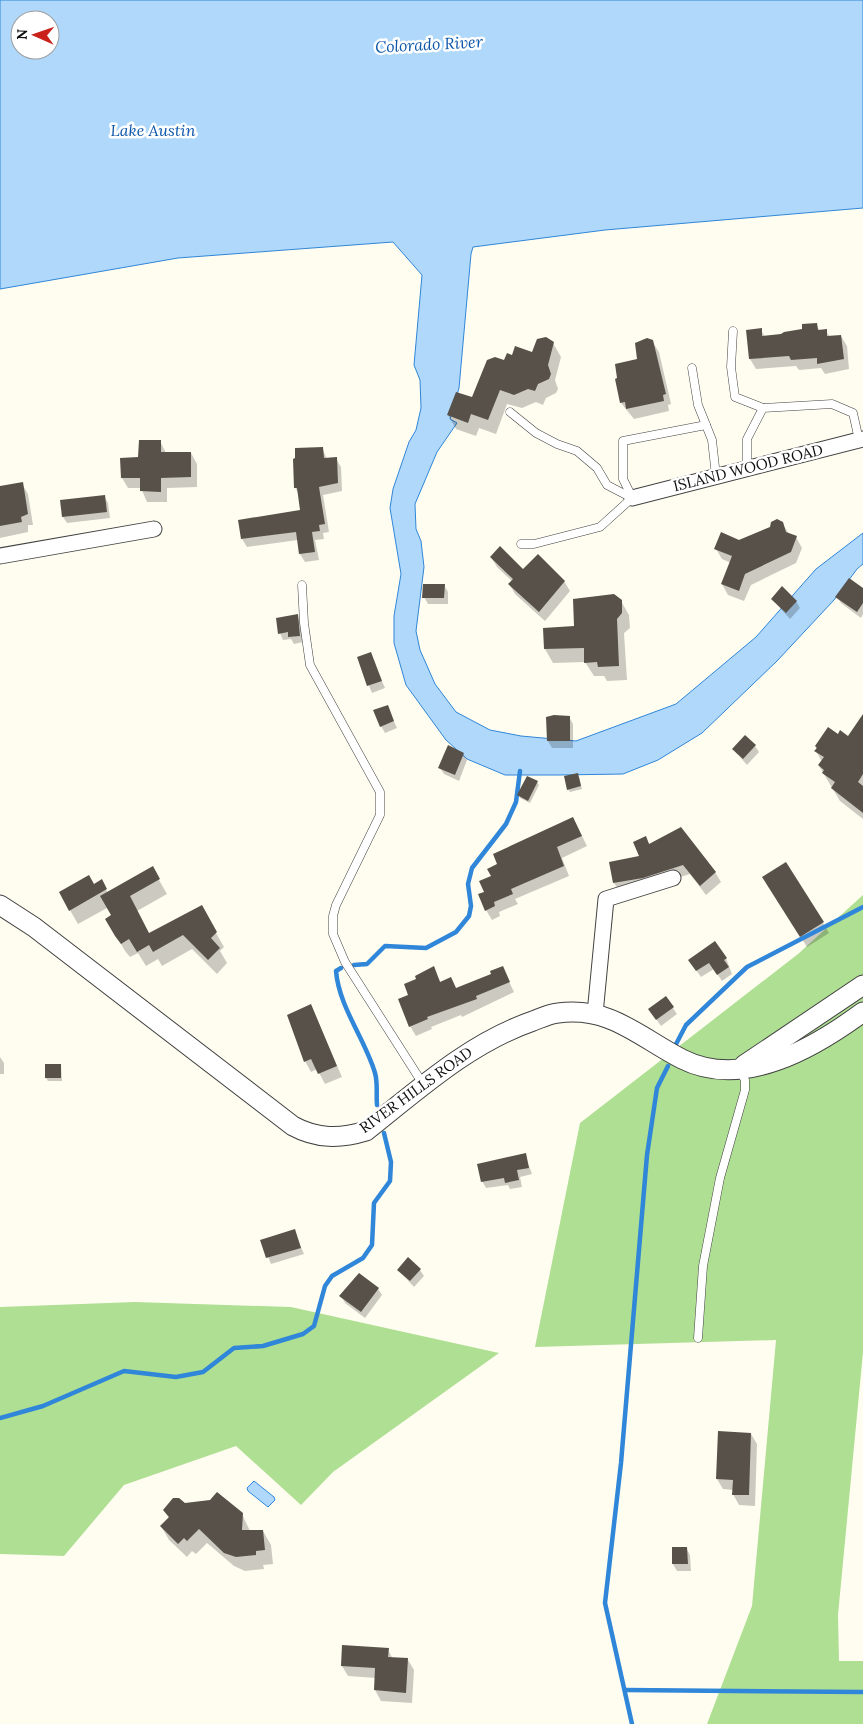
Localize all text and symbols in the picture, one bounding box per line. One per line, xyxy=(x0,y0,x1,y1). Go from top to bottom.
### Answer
north arrow xyxy=(10,10,60,60)
text: N xyxy=(13,29,31,40)
water label: Colorado River xyxy=(375,31,484,57)
water label: Lake Austin xyxy=(110,120,196,140)
street label: ISLAND WOOD ROAD xyxy=(671,440,825,495)
street label: RIVER HILLS ROAD xyxy=(355,1042,476,1137)

